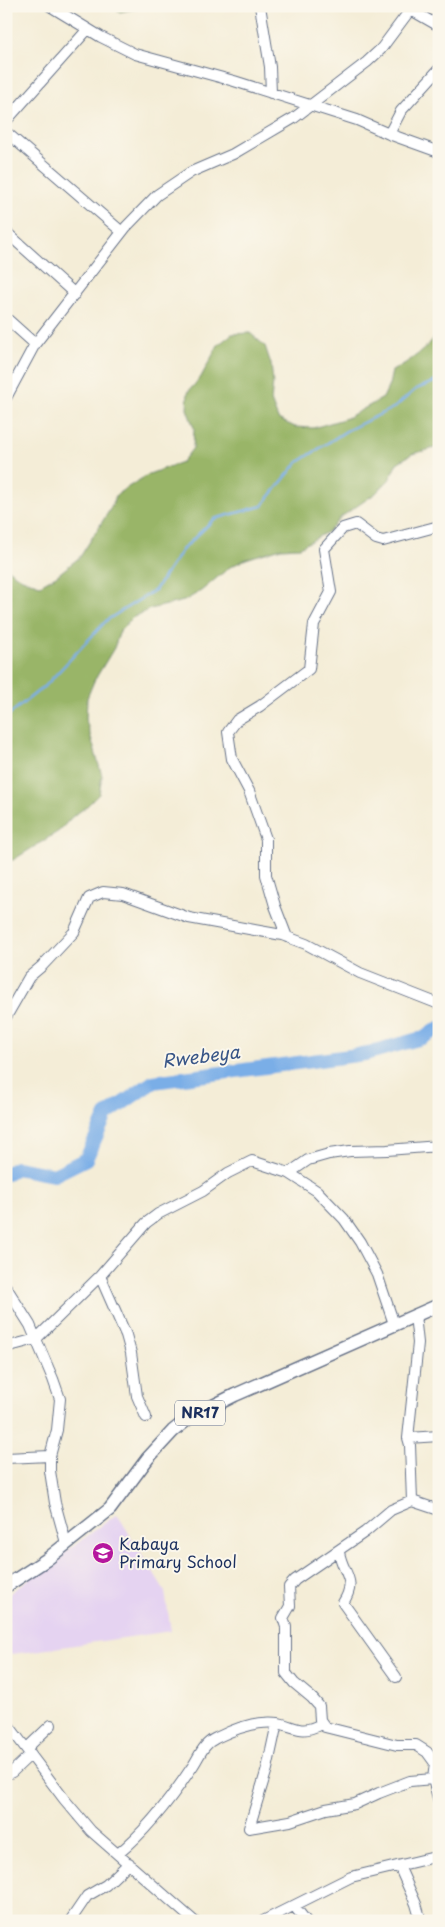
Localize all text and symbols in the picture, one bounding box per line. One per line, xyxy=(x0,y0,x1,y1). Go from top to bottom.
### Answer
water label: Rwebeya xyxy=(161,1037,242,1074)
road number: NR17 xyxy=(175,1400,225,1426)
place label: Kabaya Primary School xyxy=(119,1531,237,1573)
school or university icon: Kabaya Primary School xyxy=(91,1541,115,1565)

